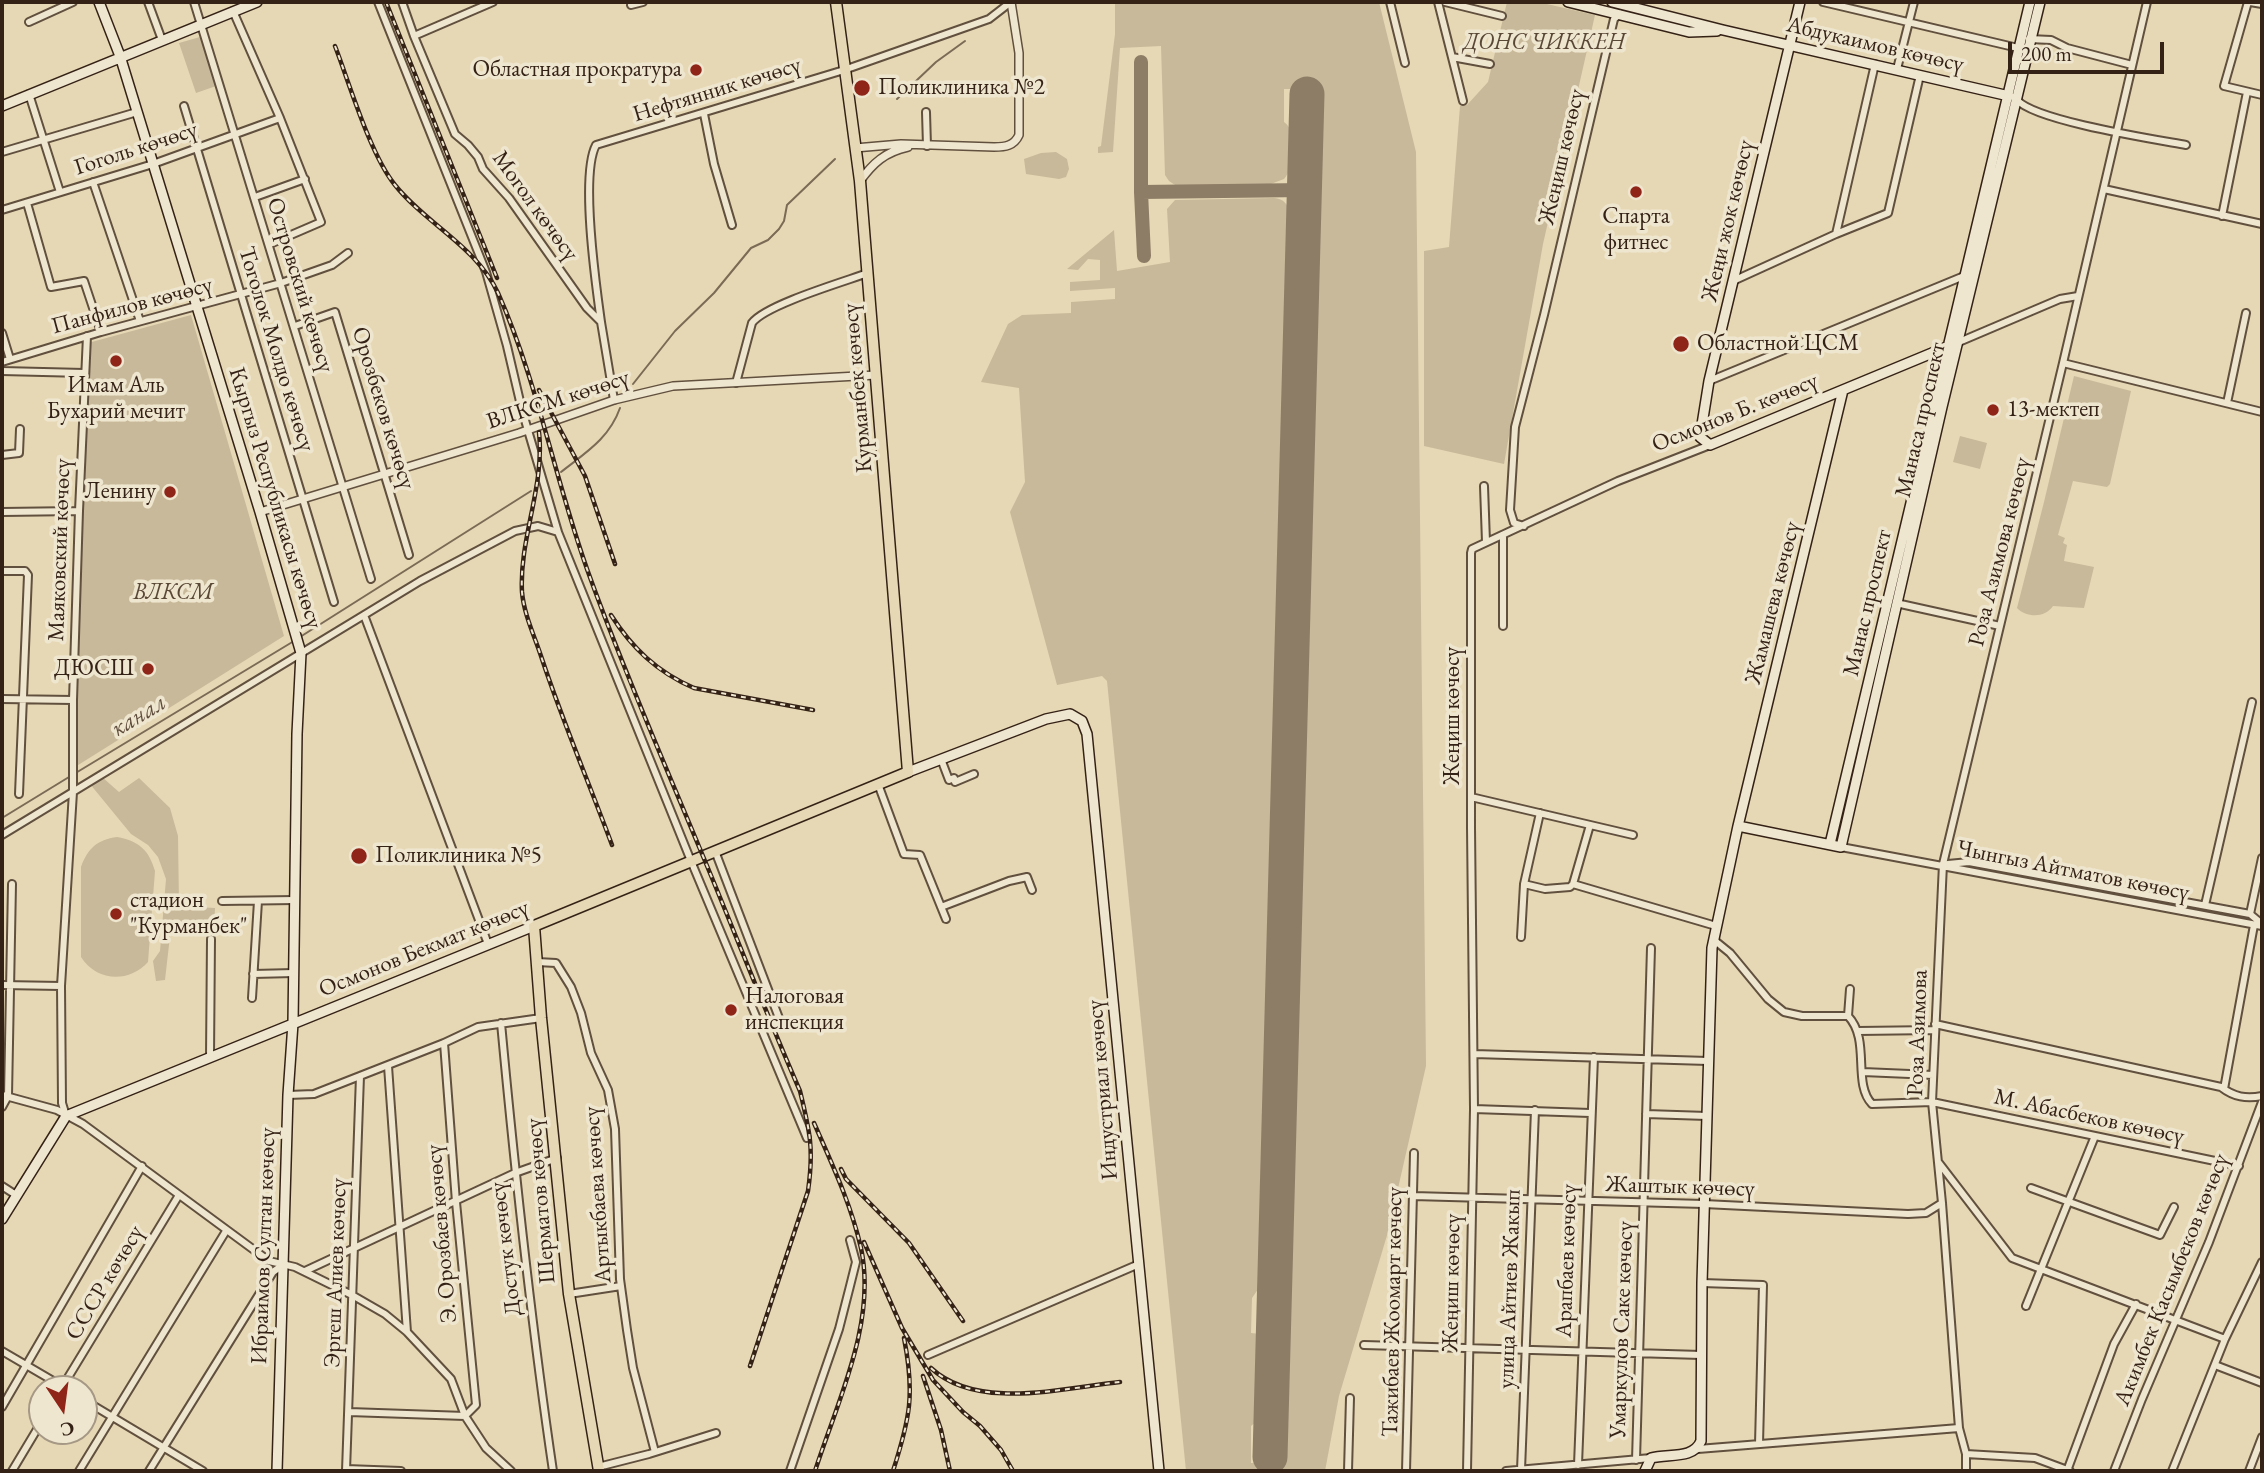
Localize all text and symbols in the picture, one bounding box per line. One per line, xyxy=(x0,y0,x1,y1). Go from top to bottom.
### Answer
street label: Абдукаимов көчөсү xyxy=(1784,11,1966,79)
scale bar xyxy=(2012,28,2168,72)
park label: ДОНС ЧИККЕН xyxy=(1463,29,1625,57)
text: 200 m xyxy=(2021,40,2072,67)
street label: Нефтянник көчөсү xyxy=(630,51,804,129)
place label: Областная прократура xyxy=(472,56,682,84)
marker: Областная прократура xyxy=(688,62,704,78)
place label: Поликлиника №2 xyxy=(878,74,1045,102)
marker: Поликлиника №2 xyxy=(852,78,872,98)
street label: Жеңиш көчөсү xyxy=(1533,87,1591,227)
street label: Гоголь көчөсү xyxy=(71,116,201,182)
street label: Жеңи жок көчөсү xyxy=(1696,137,1760,305)
street label: Могол көчөсү xyxy=(486,146,584,266)
marker: Спарта фитнес xyxy=(1628,184,1644,200)
street label: Островский көчөсү xyxy=(260,194,340,376)
place label: Спарта фитнес xyxy=(1602,203,1670,257)
street label: Тоголок Молдо көчөсү xyxy=(232,243,320,455)
street label: Панфилов көчөсү xyxy=(49,271,215,341)
street label: Курманбек көчөсү xyxy=(837,302,879,474)
street label: Орозбеков көчөсү xyxy=(345,324,421,492)
place label: Областной ЦСМ xyxy=(1697,330,1859,358)
marker: Областной ЦСМ xyxy=(1671,334,1691,354)
street label: Манаса проспект xyxy=(1890,340,1952,500)
marker: Имам Аль Бухарий мечит xyxy=(108,353,124,369)
street label: Кыргыз Республикасы көчөсү xyxy=(222,364,328,632)
street label: ВЛКСМ көчөсү xyxy=(483,364,633,436)
street label: Осмонов Б. көчөсү xyxy=(1648,367,1822,459)
place label: Имам Аль Бухарий мечит xyxy=(47,372,185,426)
place label: 13-мектеп xyxy=(2007,396,2100,424)
marker: 13-мектеп xyxy=(1985,402,2001,418)
street label: Роза Азимова көчөсү xyxy=(1963,455,2037,649)
street label: Маяковский көчөсү xyxy=(43,458,77,642)
place label: Ленину xyxy=(84,478,156,506)
marker: Ленину xyxy=(162,484,178,500)
street label: Жамашева көчөсү xyxy=(1739,519,1807,687)
street label: Манас проспект xyxy=(1838,527,1898,679)
park label: ВЛКСМ xyxy=(133,579,213,607)
street label: Жеңиш көчөсү xyxy=(1439,647,1467,785)
place label: ДЮСШ xyxy=(54,655,134,683)
marker: ДЮСШ xyxy=(140,661,156,677)
water label: канал xyxy=(106,688,172,744)
street label: Чынгыз Айтматов көчөсү xyxy=(1955,835,2191,907)
place label: Поликлиника №5 xyxy=(375,842,542,870)
marker: Поликлиника №5 xyxy=(349,846,369,866)
place label: стадион "Курманбек" xyxy=(130,887,248,941)
street label: Осмонов Бекмат көчөсү xyxy=(315,894,533,1004)
marker: стадион "Курманбек" xyxy=(108,906,124,922)
street label: Роза Азимова xyxy=(1902,969,1934,1097)
place label: Налоговая инспекция xyxy=(745,983,844,1037)
street label: Индустриал көчөсү xyxy=(1081,999,1125,1181)
marker: Налоговая инспекция xyxy=(723,1002,739,1018)
street label: М. Абасбеков көчөсү xyxy=(1991,1083,2187,1151)
street label: Артыкбаева көчөсү xyxy=(578,1106,618,1284)
street label: Шерматов көчөсү xyxy=(520,1117,562,1285)
street label: Ибраимов Султан көчөсү xyxy=(246,1127,282,1365)
street label: Э. Орозбаев көчөсү xyxy=(420,1144,464,1324)
street label: Акимбек Касымбеков көчөсү xyxy=(2109,1150,2235,1410)
street label: Жаштык көчөсү xyxy=(1605,1171,1755,1203)
street label: Эргеш Алиев көчөсү xyxy=(319,1178,353,1368)
street label: Достук көчөсү xyxy=(484,1180,528,1318)
street label: Арапбаев көчөсү xyxy=(1551,1184,1583,1338)
street label: Тажибаев Жоомарт көчөсү xyxy=(1377,1187,1409,1437)
street label: улица Айтиев Жакып xyxy=(1493,1189,1527,1389)
street label: Жеңиш көчөсү xyxy=(1437,1214,1467,1352)
street label: СССР көчөсү xyxy=(60,1221,150,1345)
street label: Умаркулов Саке көчөсү xyxy=(1604,1221,1640,1439)
north arrow xyxy=(28,1375,98,1445)
text: С xyxy=(58,1415,77,1443)

